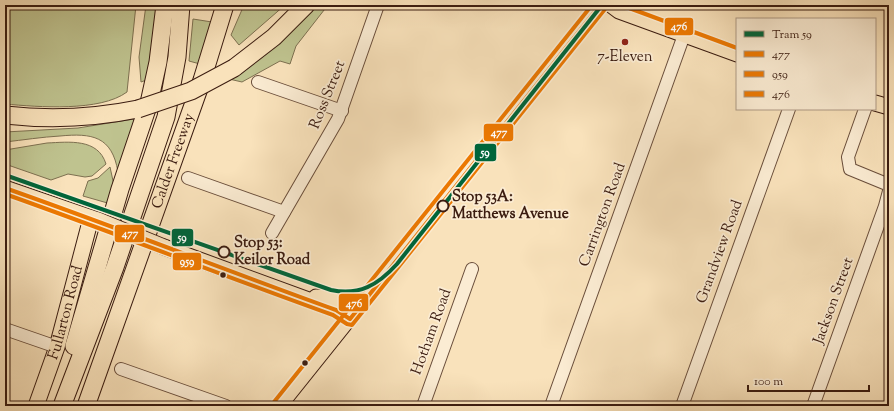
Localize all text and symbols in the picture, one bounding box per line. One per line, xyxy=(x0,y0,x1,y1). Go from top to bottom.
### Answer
line badge: 476 xyxy=(664,17,694,36)
legend xyxy=(736,18,876,110)
text: 476 xyxy=(670,19,688,35)
text: Tram 59 xyxy=(772,26,812,44)
marker: 7-Eleven xyxy=(620,37,630,47)
text: 477 xyxy=(772,46,790,64)
place label: 7-Eleven xyxy=(597,47,653,68)
street label: Ross Street xyxy=(305,58,351,132)
text: 959 xyxy=(772,66,788,84)
text: 476 xyxy=(772,86,790,104)
street label: Calder Freeway xyxy=(147,110,200,212)
line badge: 477 xyxy=(483,123,514,142)
text: 477 xyxy=(490,125,508,141)
line badge: 59 xyxy=(474,143,497,162)
text: 59 xyxy=(479,145,490,161)
street label: Carrington Road xyxy=(574,160,632,270)
place label: Stop 53A: Matthews Avenue xyxy=(452,187,569,225)
street label: Grandview Road xyxy=(692,197,749,307)
marker: Stop 53A: Matthews Avenue xyxy=(436,199,450,213)
line badge: 477 xyxy=(114,224,145,243)
text: 477 xyxy=(121,226,139,242)
line badge: 59 xyxy=(171,228,194,247)
text: 59 xyxy=(176,230,187,246)
place label: Stop 53: Keilor Road xyxy=(234,233,311,271)
marker: Stop 53: Keilor Road xyxy=(217,245,231,259)
line badge: 959 xyxy=(172,252,202,271)
text: 959 xyxy=(180,254,195,270)
street label: Jackson Street xyxy=(808,255,859,348)
street label: Fullarton Road xyxy=(43,263,89,363)
unlabelled marker xyxy=(218,270,228,280)
street label: Hotham Road xyxy=(407,286,457,378)
line badge: 476 xyxy=(338,293,369,312)
text: 476 xyxy=(345,296,363,312)
unlabelled marker xyxy=(300,358,310,368)
scale bar xyxy=(748,367,869,393)
text: 100 m xyxy=(754,373,783,391)

